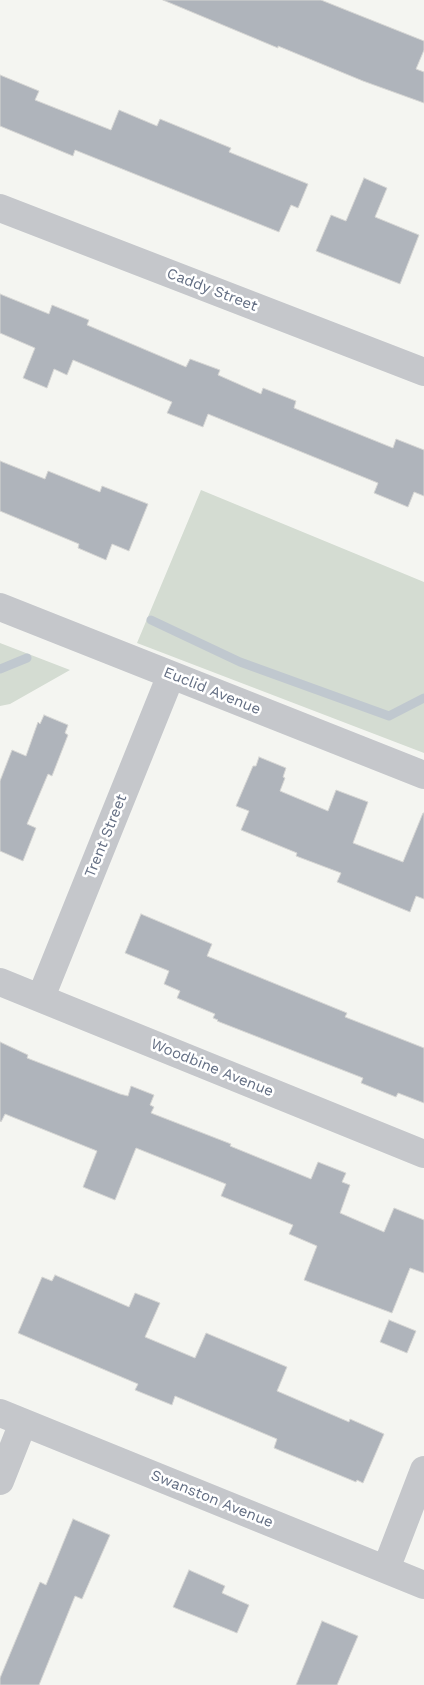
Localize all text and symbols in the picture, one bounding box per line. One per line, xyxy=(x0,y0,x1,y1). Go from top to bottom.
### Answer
street label: Caddy Street xyxy=(164,264,260,316)
street label: Euclid Avenue xyxy=(161,663,263,719)
street label: Trent Street xyxy=(81,792,131,880)
street label: Woodbine Avenue xyxy=(148,1035,276,1101)
street label: Swanston Avenue xyxy=(148,1466,276,1532)

